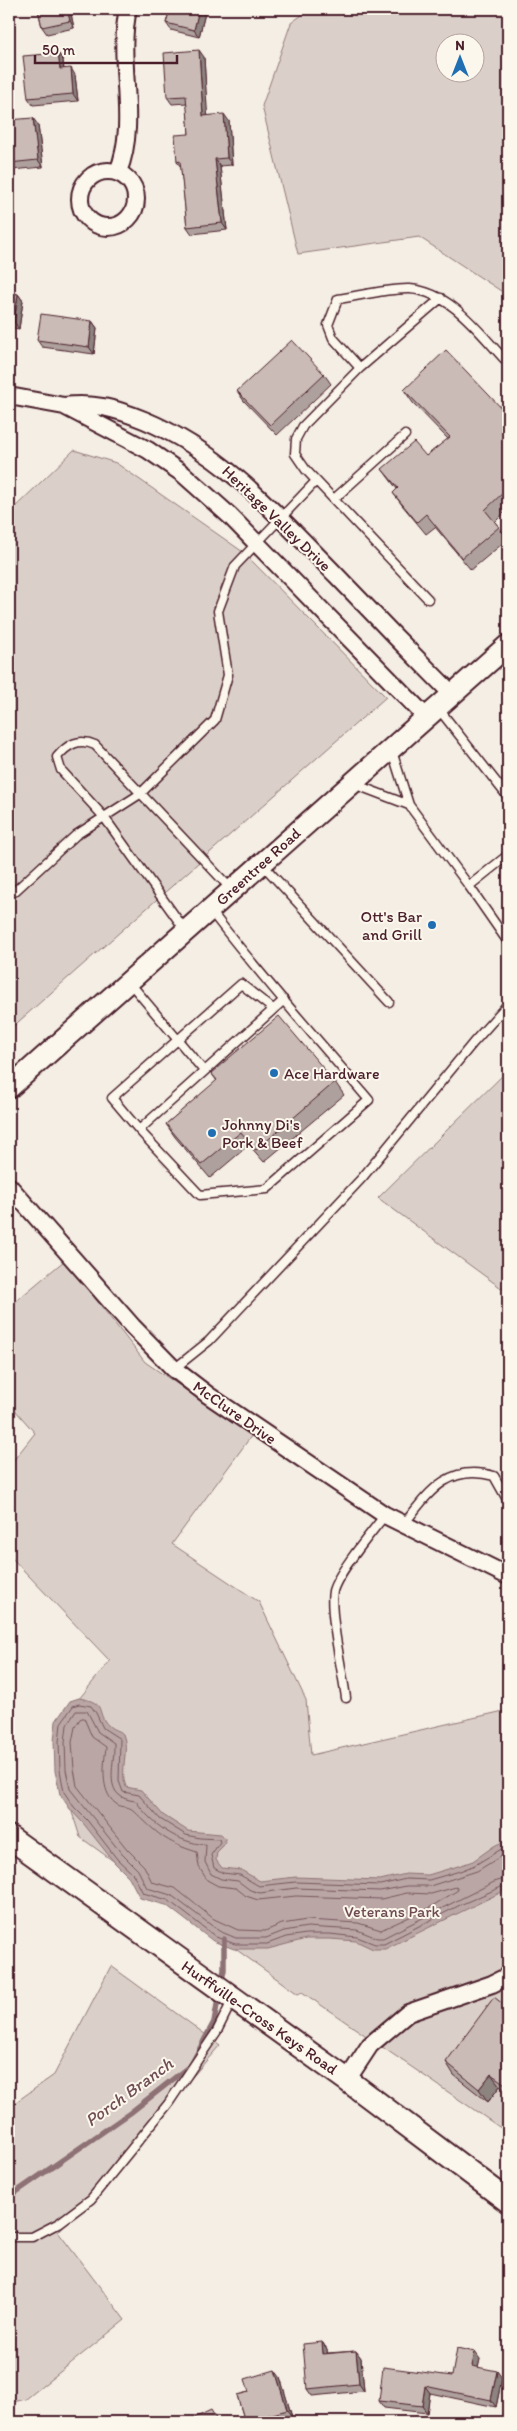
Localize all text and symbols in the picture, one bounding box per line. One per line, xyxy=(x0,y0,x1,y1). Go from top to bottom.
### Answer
scale bar xyxy=(35,32,178,64)
north arrow xyxy=(434,32,484,82)
text: N xyxy=(455,37,465,54)
text: 50 m xyxy=(42,41,75,59)
street label: Heritage Valley Drive xyxy=(218,461,335,575)
street label: Greentree Road xyxy=(212,823,305,909)
place label: Ott's Bar and Grill xyxy=(361,907,422,944)
marker: Ott's Bar and Grill xyxy=(426,919,438,931)
place label: Ace Hardware xyxy=(284,1064,380,1083)
marker: Ace Hardware xyxy=(268,1067,280,1079)
place label: Johnny Di's Pork & Beef xyxy=(222,1115,303,1152)
marker: Johnny Di's Pork & Beef xyxy=(206,1127,218,1139)
street label: McClure Drive xyxy=(189,1377,280,1448)
park label: Veterans Park xyxy=(344,1902,440,1921)
street label: Hurffville-Cross Keys Road xyxy=(178,1956,342,2079)
water label: Porch Branch xyxy=(81,2052,178,2131)

